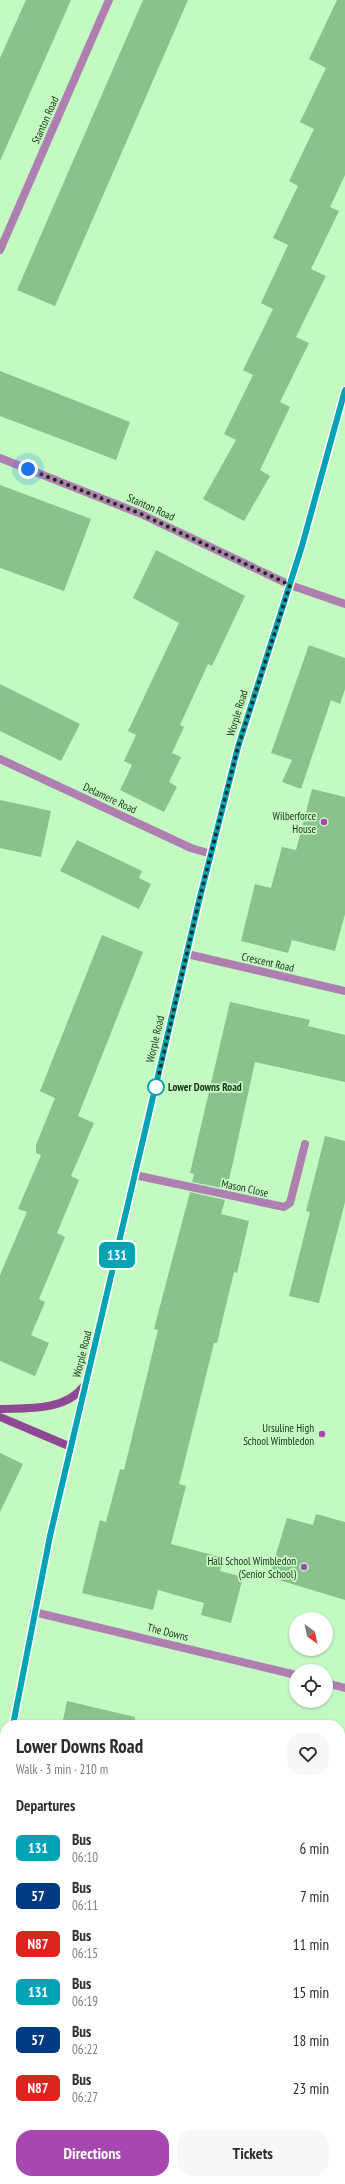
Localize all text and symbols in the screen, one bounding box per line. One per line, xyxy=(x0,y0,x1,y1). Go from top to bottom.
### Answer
street label: Stanton Road xyxy=(28,94,62,146)
your location xyxy=(18,459,38,479)
street label: Stanton Road xyxy=(125,490,177,524)
street label: Worple Road xyxy=(223,688,251,738)
street label: Delamere Road xyxy=(81,779,139,817)
place label: Wilberforce House xyxy=(273,809,316,836)
marker: Wilberforce House xyxy=(319,817,329,827)
street label: Crescent Road xyxy=(240,949,296,975)
street label: Worple Road xyxy=(143,1014,167,1064)
marker: Lower Downs Road xyxy=(147,1078,165,1096)
place label: Lower Downs Road xyxy=(168,1080,242,1094)
street label: Mason Close xyxy=(220,1176,270,1200)
line badge: 131 xyxy=(94,1242,140,1268)
text: 131 xyxy=(107,1246,127,1264)
street label: Worple Road xyxy=(69,1329,95,1379)
place label: Ursuline High School Wimbledon xyxy=(243,1421,314,1448)
marker: Ursuline High School Wimbledon xyxy=(317,1429,327,1439)
place label: Hall School Wimbledon (Senior School) xyxy=(207,1554,296,1581)
marker: Hall School Wimbledon (Senior School) xyxy=(299,1562,309,1572)
north arrow xyxy=(289,1612,333,1656)
map controls xyxy=(289,1612,333,1708)
street label: The Downs xyxy=(146,1620,190,1644)
button: locate xyxy=(289,1664,333,1708)
button: heart xyxy=(287,1733,329,1775)
text: Lower Downs Road xyxy=(16,1734,143,1758)
text: Walk · 3 min · 210 m xyxy=(16,1761,108,1778)
text: Departures xyxy=(16,1796,75,1815)
text: Bus xyxy=(72,1830,91,1849)
text: 131 xyxy=(28,1839,48,1857)
text: 6 min xyxy=(299,1839,329,1858)
text: 06:10 xyxy=(72,1849,98,1866)
text: Bus xyxy=(72,1878,91,1897)
text: 57 xyxy=(31,1887,45,1905)
text: 7 min xyxy=(300,1887,329,1906)
text: 06:11 xyxy=(72,1897,98,1914)
text: Bus xyxy=(72,1926,91,1945)
text: N87 xyxy=(28,1935,48,1953)
text: 11 min xyxy=(293,1935,329,1954)
text: 06:15 xyxy=(72,1945,98,1962)
text: Bus xyxy=(72,1974,91,1993)
text: 131 xyxy=(28,1983,48,2001)
text: 15 min xyxy=(293,1983,329,2002)
text: 06:19 xyxy=(72,1993,98,2010)
text: Bus xyxy=(72,2022,91,2041)
text: 57 xyxy=(31,2031,45,2049)
text: 18 min xyxy=(293,2031,329,2050)
text: 06:22 xyxy=(72,2041,98,2058)
text: Bus xyxy=(72,2070,91,2089)
text: N87 xyxy=(28,2079,48,2097)
text: 23 min xyxy=(293,2079,329,2098)
text: 06:27 xyxy=(72,2089,98,2106)
button: Directions xyxy=(16,2130,169,2176)
button: Tickets xyxy=(177,2130,329,2176)

